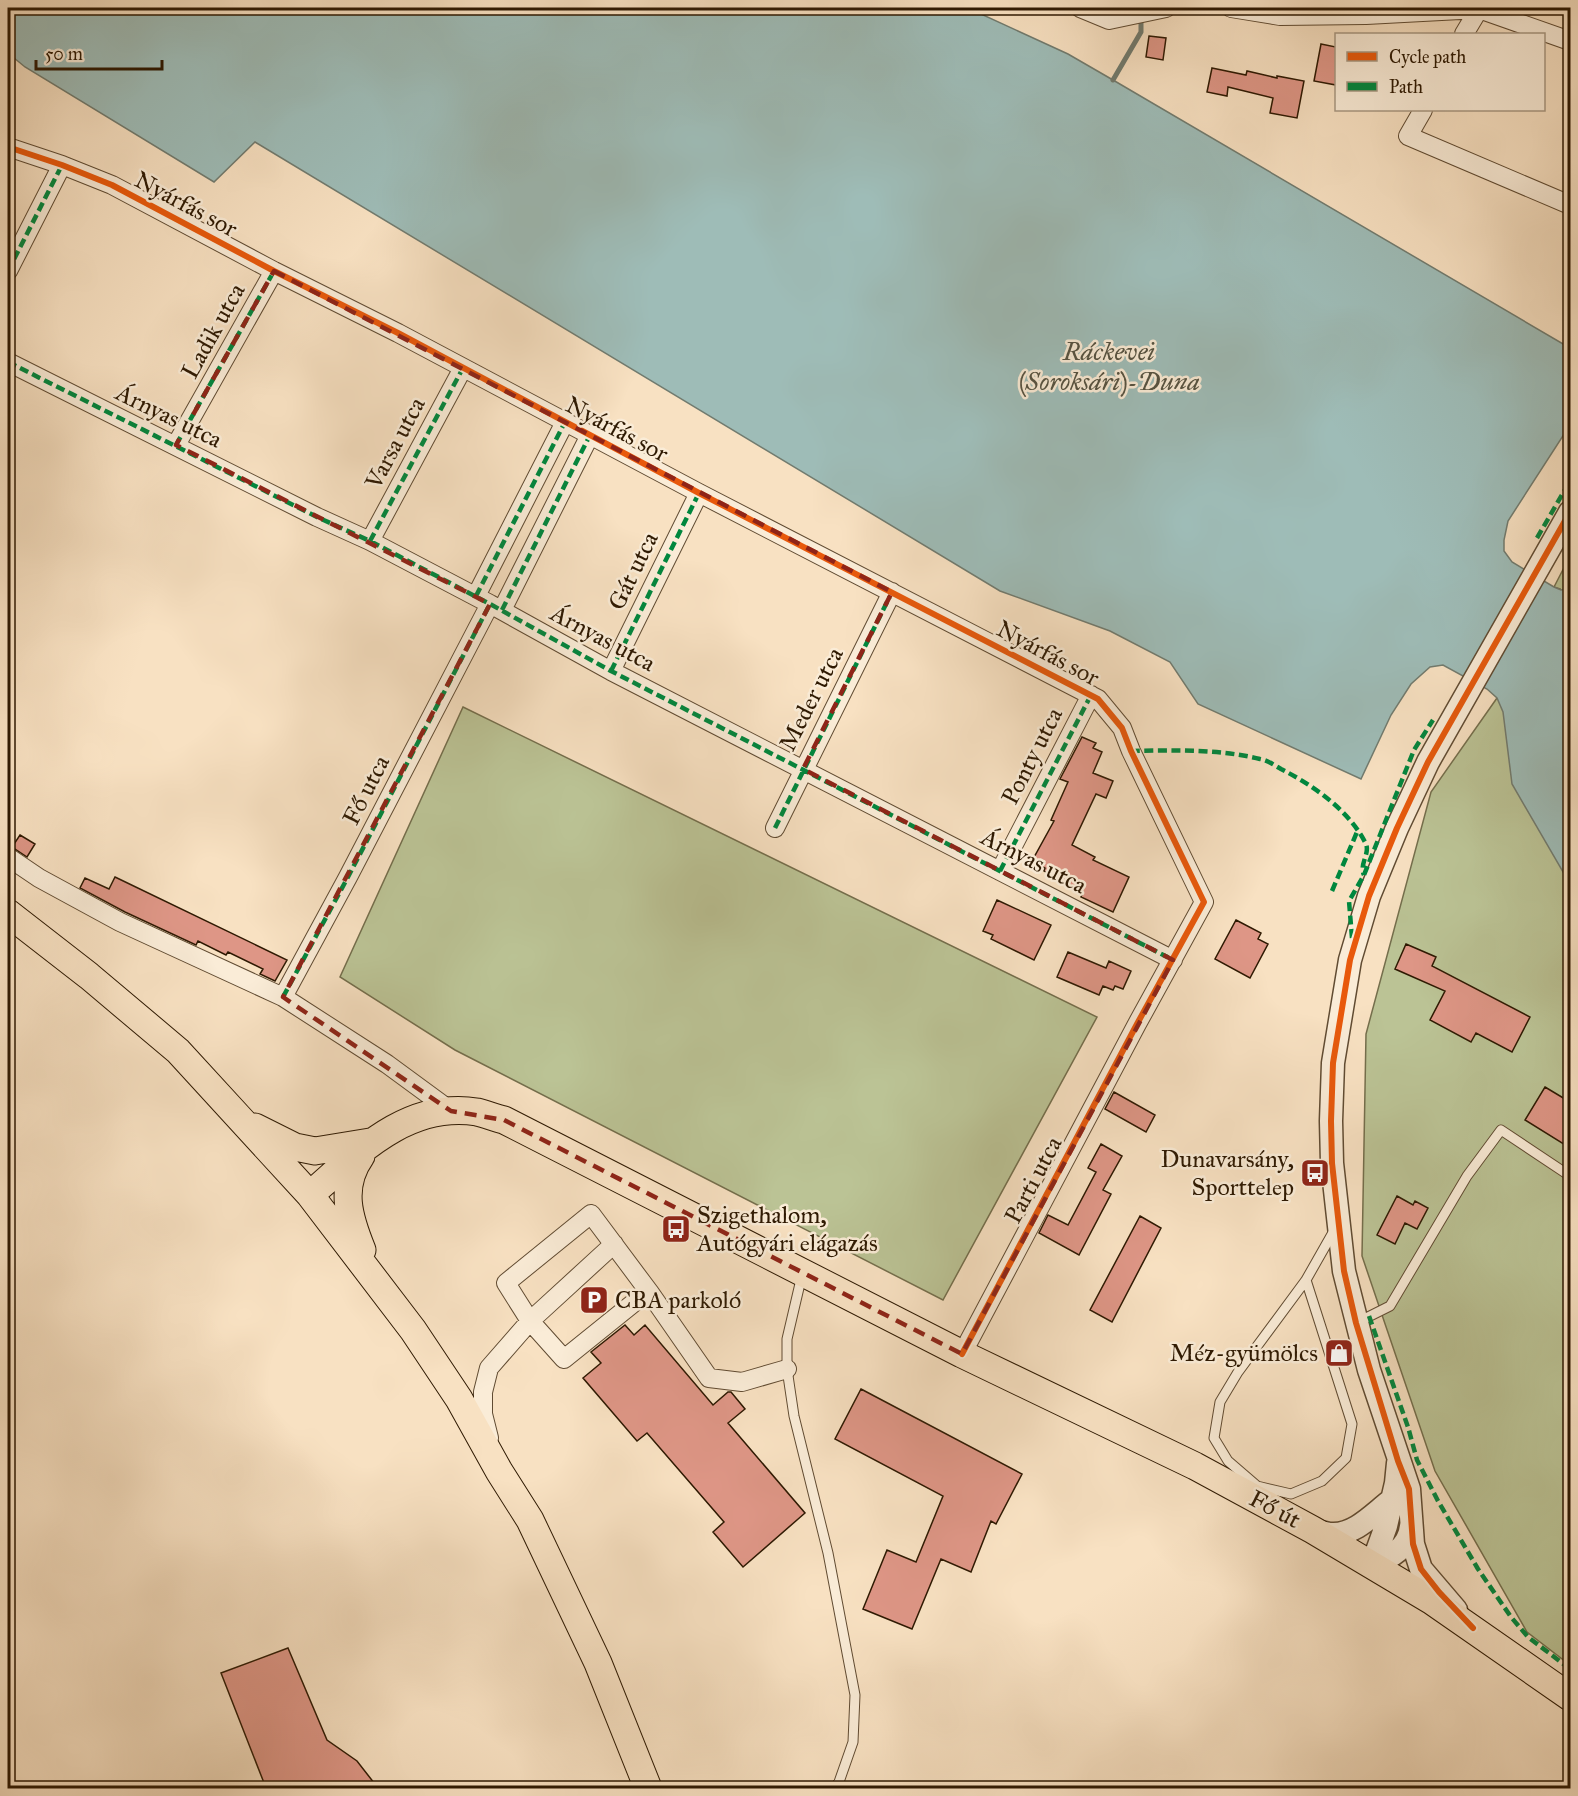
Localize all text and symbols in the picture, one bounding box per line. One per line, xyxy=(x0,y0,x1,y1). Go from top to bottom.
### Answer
scale bar xyxy=(36,33,162,71)
legend xyxy=(1335,33,1545,111)
text: 50 m xyxy=(45,43,83,65)
text: Cycle path xyxy=(1389,46,1466,68)
text: Path xyxy=(1389,76,1423,98)
street label: Nyárfás sor xyxy=(129,164,243,244)
street label: Ladik utca xyxy=(175,277,252,384)
water label: Ráckevei (Soroksári)-Duna xyxy=(1018,335,1200,397)
street label: Árnyas utca xyxy=(110,377,228,455)
street label: Nyárfás sor xyxy=(560,389,674,469)
street label: Varsa utca xyxy=(358,391,432,495)
street label: Gát utca xyxy=(601,526,665,615)
street label: Árnyas utca xyxy=(545,597,661,679)
street label: Nyárfás sor xyxy=(991,613,1105,693)
street label: Meder utca xyxy=(772,641,850,756)
street label: Ponty utca xyxy=(995,702,1070,809)
street label: Fő utca xyxy=(336,749,397,830)
street label: Árnyas utca xyxy=(975,821,1093,901)
street label: Parti utca xyxy=(998,1131,1069,1229)
place label: Dunavarsány, Sporttelep xyxy=(1161,1144,1294,1202)
bus stop icon: Dunavarsány, Sporttelep xyxy=(1299,1157,1331,1189)
place label: Szigethalom, Autógyári elágazás xyxy=(696,1200,878,1258)
bus stop icon: Szigethalom, Autógyári elágazás xyxy=(660,1213,692,1245)
parking icon: CBA parkoló xyxy=(578,1284,610,1316)
place label: CBA parkoló xyxy=(615,1285,741,1315)
shop icon: Méz-gyümölcs xyxy=(1323,1337,1355,1369)
place label: Méz-gyümölcs xyxy=(1170,1338,1318,1368)
street label: Fő út xyxy=(1244,1483,1306,1535)

